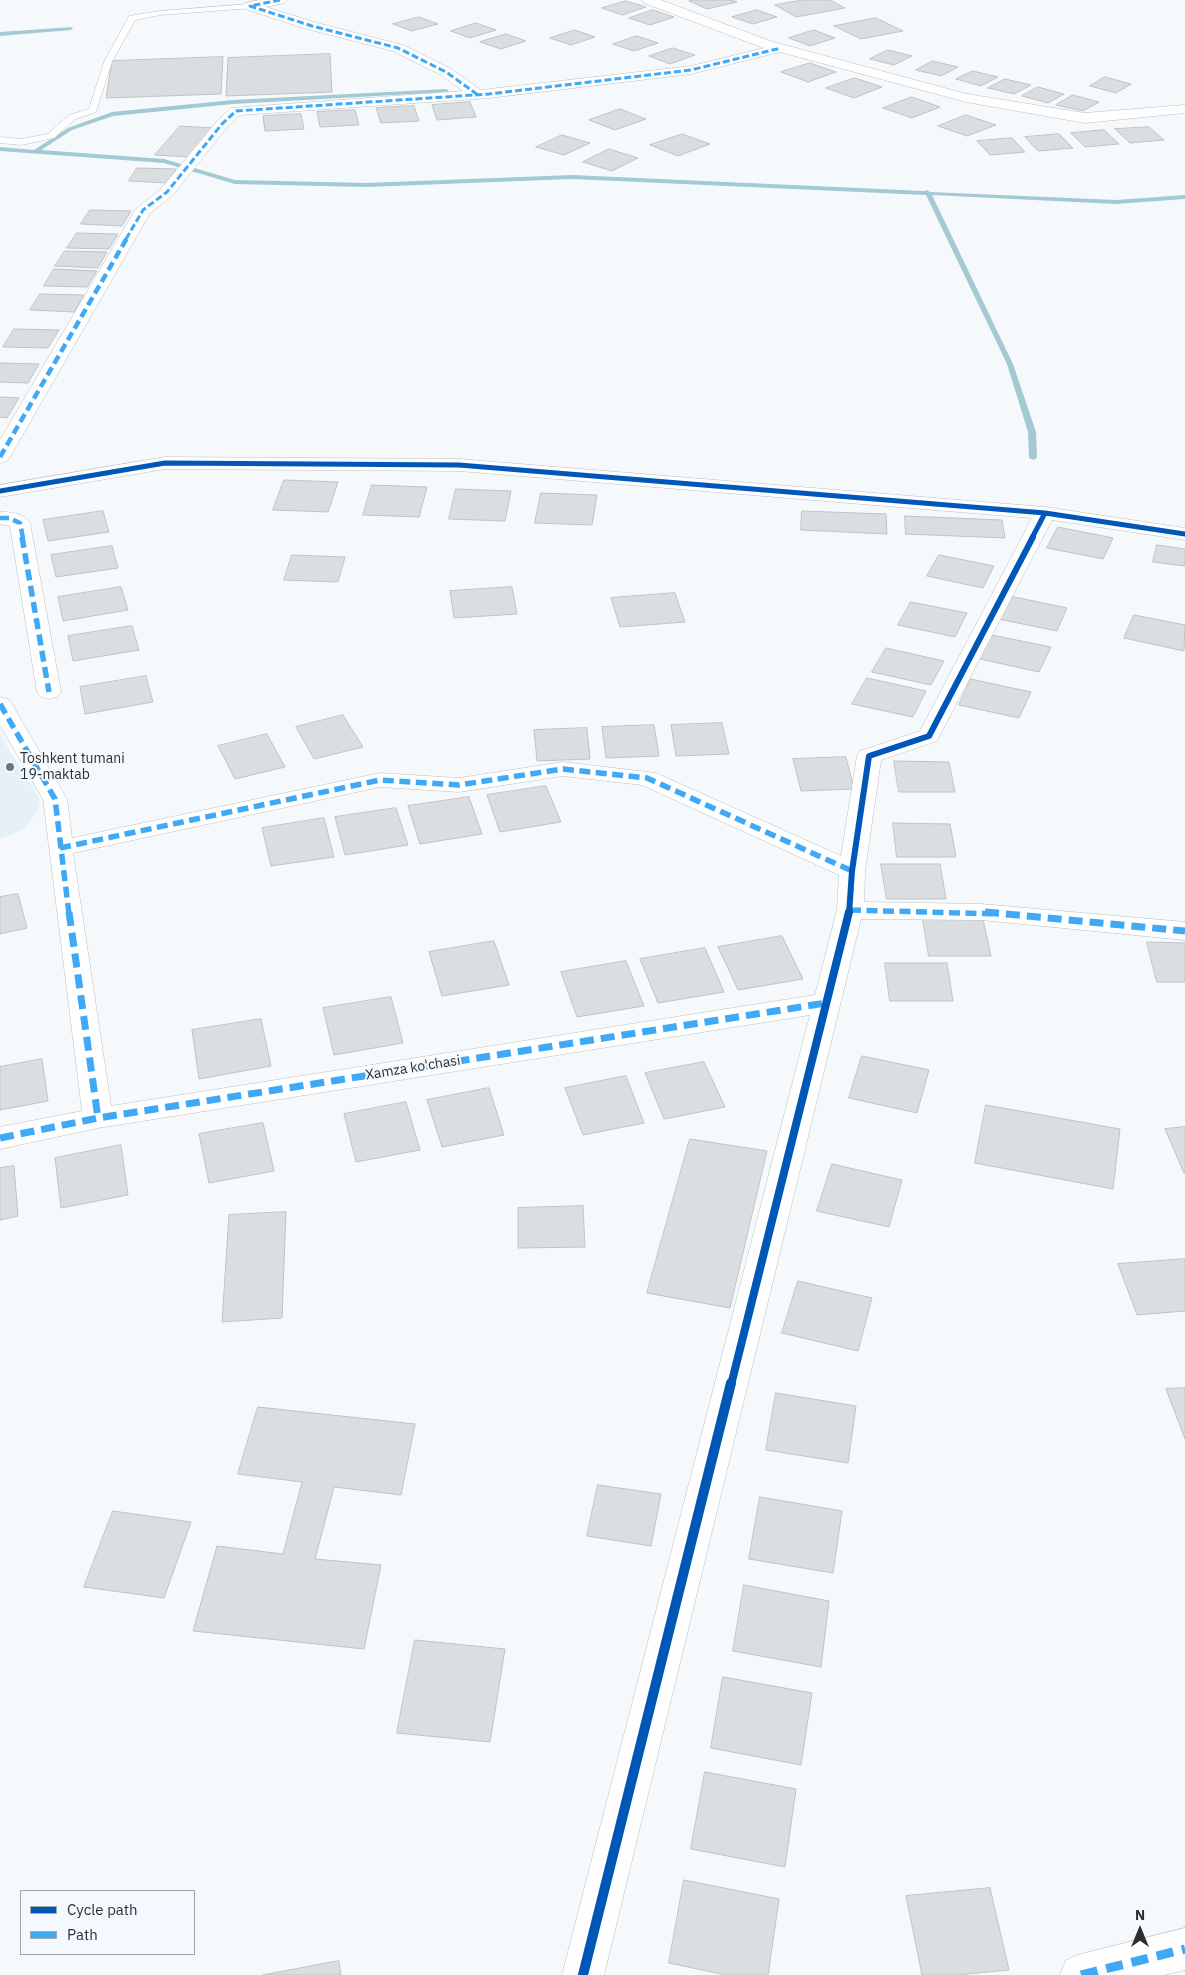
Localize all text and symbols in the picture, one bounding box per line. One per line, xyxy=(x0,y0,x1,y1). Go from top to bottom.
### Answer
place label: Toshkent tumani 19-maktab xyxy=(20,751,125,784)
marker: Toshkent tumani 19-maktab xyxy=(4,761,16,773)
street label: Xamza ko'chasi xyxy=(364,1052,462,1084)
legend xyxy=(20,1890,195,1955)
text: Cycle path xyxy=(67,1900,138,1919)
north arrow xyxy=(1115,1905,1165,1955)
text: N xyxy=(1135,1906,1145,1924)
text: Path xyxy=(67,1925,98,1944)

